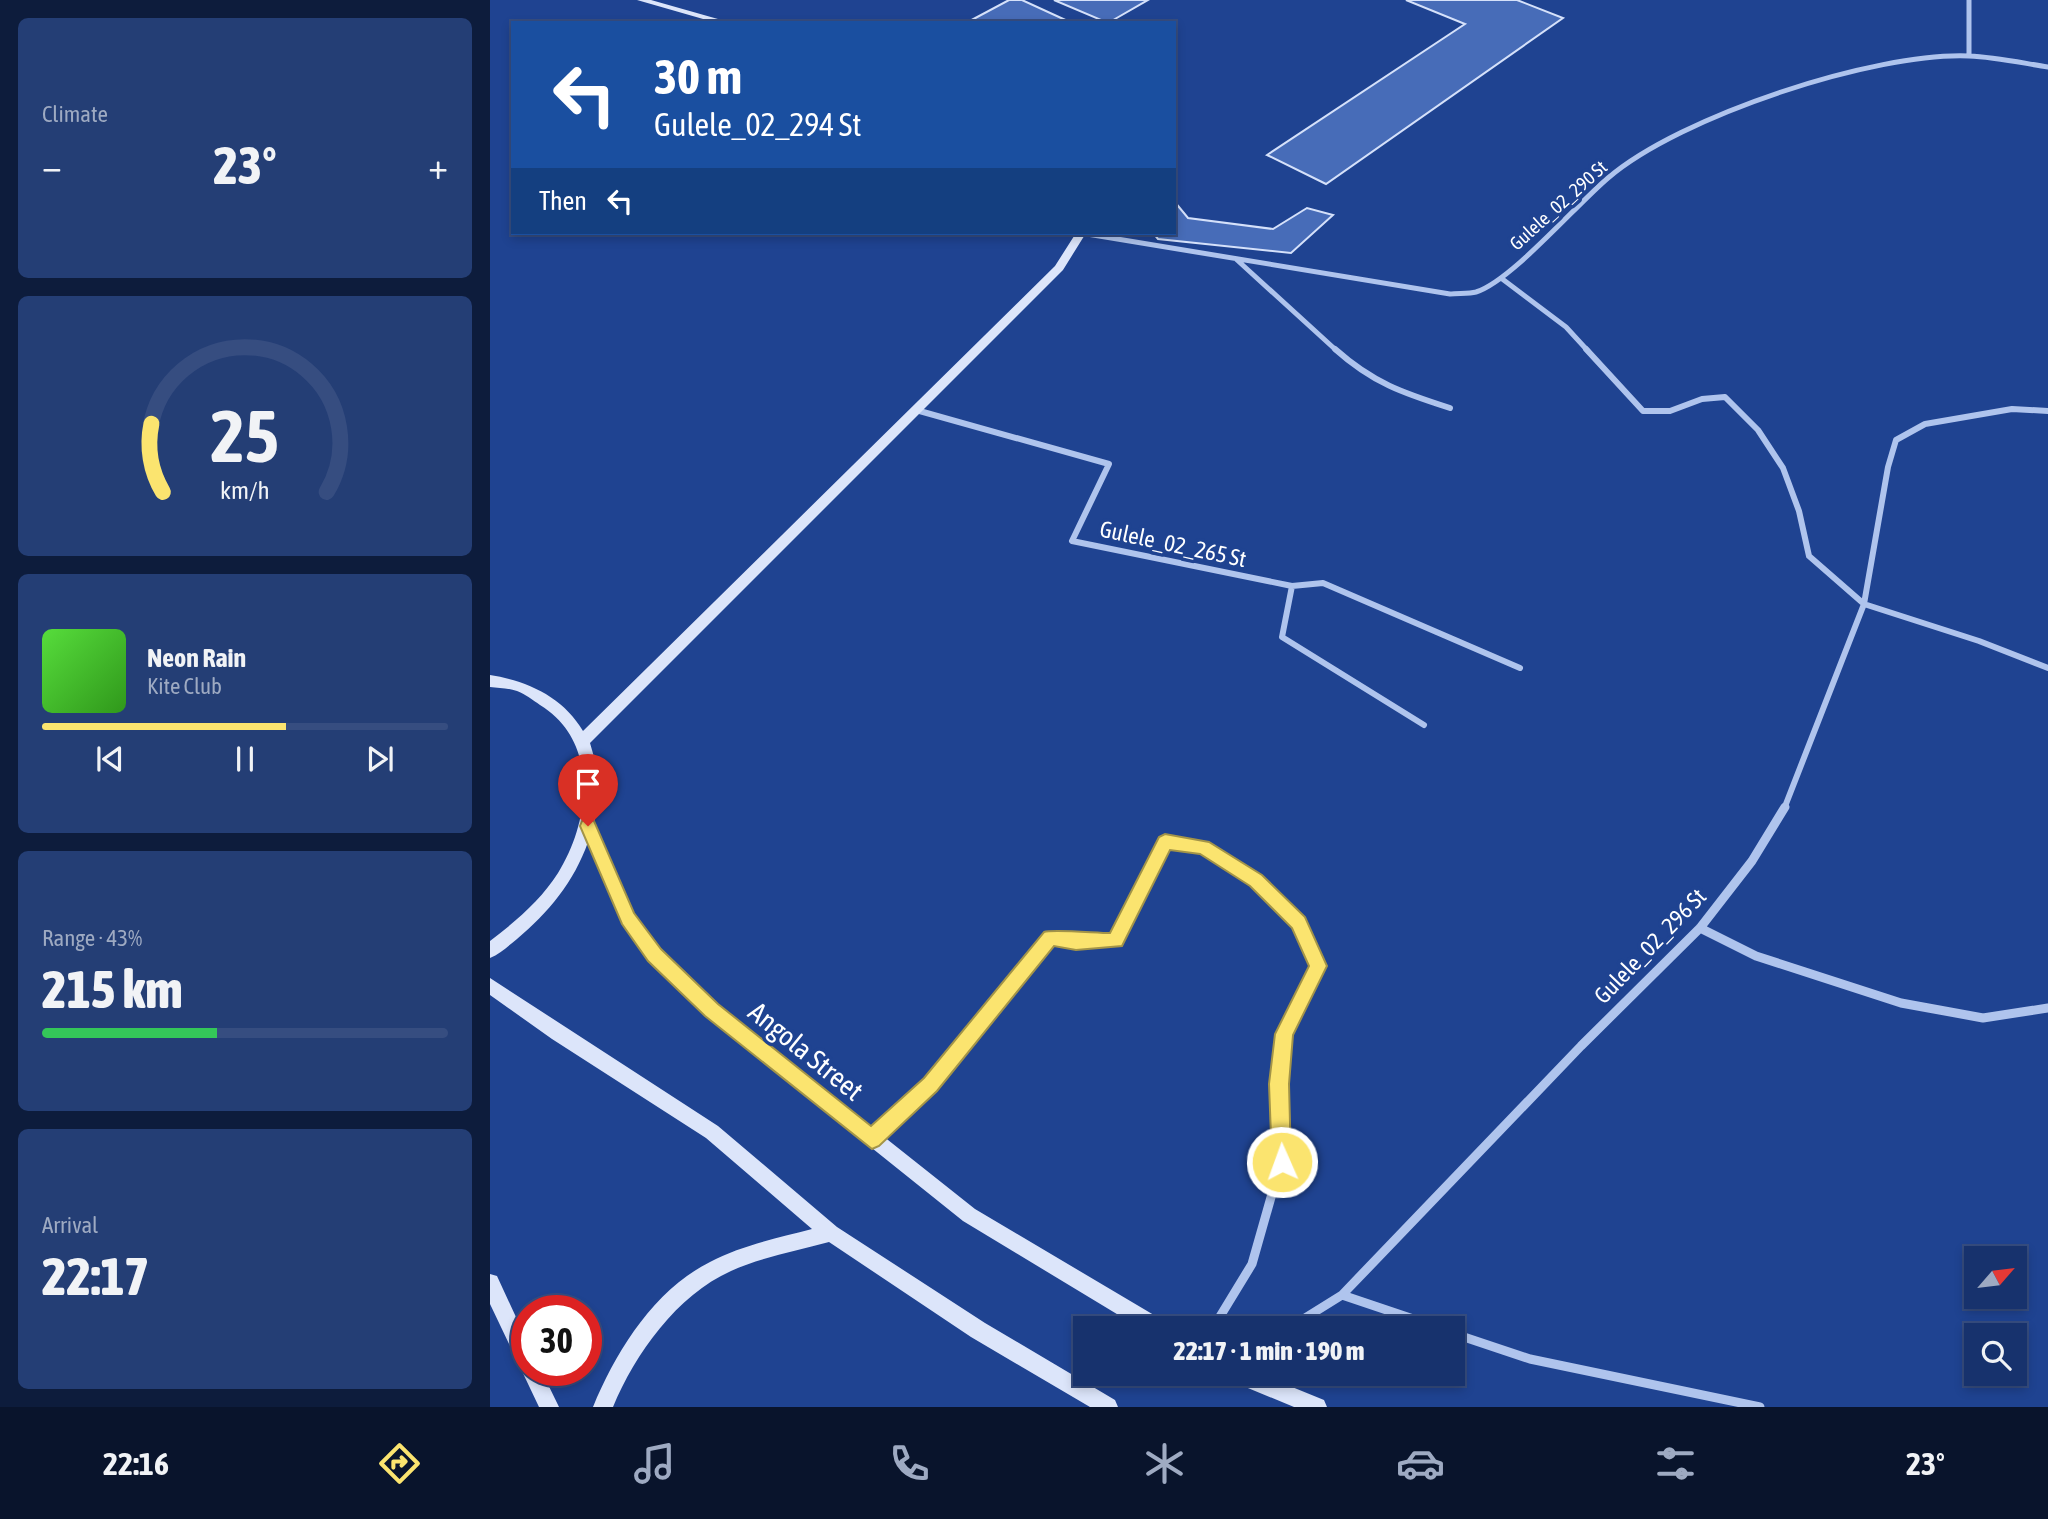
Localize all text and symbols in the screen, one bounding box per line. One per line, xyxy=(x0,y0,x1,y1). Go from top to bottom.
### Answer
text: 30 m xyxy=(654,48,742,104)
icon: left xyxy=(539,49,630,140)
text: Climate xyxy=(42,101,108,127)
text: Gulele_02_294 St xyxy=(654,106,861,143)
text: 23° xyxy=(213,135,277,195)
text: − xyxy=(42,144,62,187)
text: + xyxy=(428,144,448,187)
street label: Gulele_02_290 St xyxy=(1505,156,1611,254)
icon: left xyxy=(601,182,639,220)
text: Then xyxy=(539,186,587,216)
text: 25 xyxy=(211,394,279,477)
text: km/h xyxy=(220,475,270,503)
street label: Gulele_02_265 St xyxy=(1097,516,1249,572)
text: Neon Rain xyxy=(147,643,246,673)
text: Kite Club xyxy=(147,673,222,699)
icon: previous xyxy=(91,740,129,778)
icon: pause xyxy=(226,740,264,778)
icon: next xyxy=(361,740,399,778)
pin xyxy=(558,754,618,826)
icon: arrive xyxy=(569,765,607,803)
street label: Gulele_02_296 St xyxy=(1589,883,1711,1009)
text: Range · 43% xyxy=(42,925,142,951)
text: 215 km xyxy=(42,959,183,1019)
street label: Angola Street xyxy=(742,995,870,1107)
position arrow xyxy=(1245,1125,1319,1199)
text: Arrival xyxy=(42,1212,98,1238)
text: 22:17 xyxy=(42,1246,149,1306)
north arrow xyxy=(1964,1246,2026,1309)
map controls xyxy=(1964,1246,2027,1386)
speed limit sign: 30 xyxy=(511,1295,602,1386)
button: search xyxy=(1964,1323,2027,1386)
text: 22:17 · 1 min · 190 m xyxy=(1174,1336,1364,1366)
icon: directions xyxy=(375,1439,424,1488)
icon: music xyxy=(630,1439,679,1488)
icon: phone xyxy=(885,1439,934,1488)
icon: climate xyxy=(1140,1439,1189,1488)
icon: car xyxy=(1396,1439,1445,1488)
icon: filters xyxy=(1651,1439,1700,1488)
text: 22:16 xyxy=(103,1445,169,1482)
text: 23° xyxy=(1906,1445,1945,1482)

